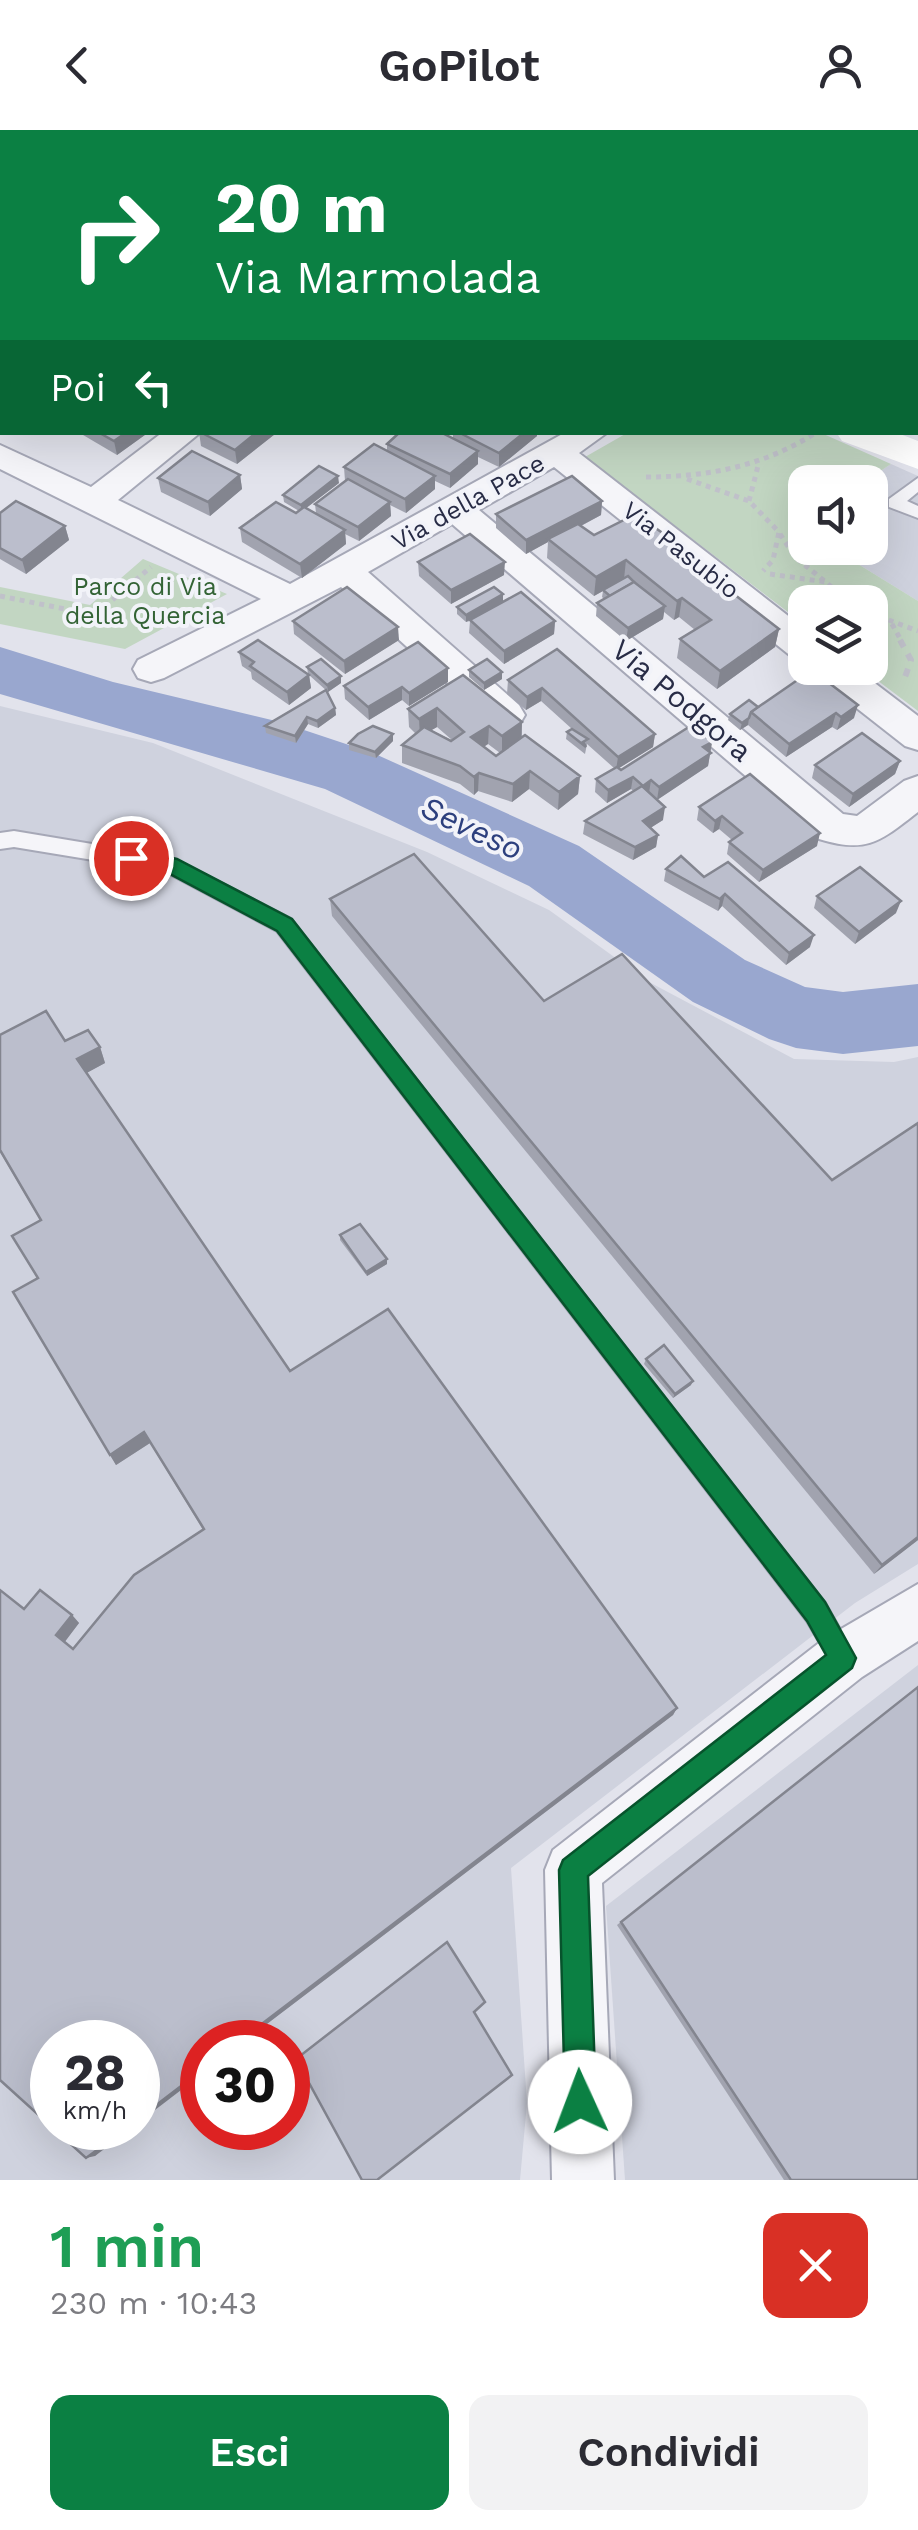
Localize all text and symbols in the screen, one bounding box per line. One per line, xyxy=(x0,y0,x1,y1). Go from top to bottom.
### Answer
icon: back xyxy=(50,38,105,93)
icon: person xyxy=(813,38,868,93)
text: GoPilot xyxy=(378,39,540,92)
text: 20 m xyxy=(215,167,388,249)
icon: right xyxy=(50,170,180,300)
text: Via Marmolada xyxy=(215,251,541,304)
icon: left xyxy=(126,360,181,415)
text: Poi xyxy=(50,366,106,410)
street label: Via della Pace xyxy=(387,448,549,556)
map controls xyxy=(788,465,888,685)
button: sound xyxy=(788,465,888,565)
street label: Via Pasubio xyxy=(617,495,745,605)
park label: Parco di Via della Quercia xyxy=(65,572,225,630)
button: layers xyxy=(788,585,888,685)
street label: Via Podgora xyxy=(605,631,759,769)
water label: Seveso xyxy=(415,788,529,868)
pin xyxy=(89,816,174,901)
icon: arrive xyxy=(104,831,159,886)
speed limit sign: 30 xyxy=(180,2020,310,2150)
text: 28 xyxy=(64,2043,126,2102)
position arrow xyxy=(528,2050,632,2154)
text: km/h xyxy=(63,2096,127,2125)
text: 1 min xyxy=(50,2211,204,2282)
button: close xyxy=(763,2213,868,2318)
text: 230 m · 10:43 xyxy=(50,2284,257,2322)
button: Esci xyxy=(50,2395,449,2510)
button: Condividi xyxy=(469,2395,868,2510)

